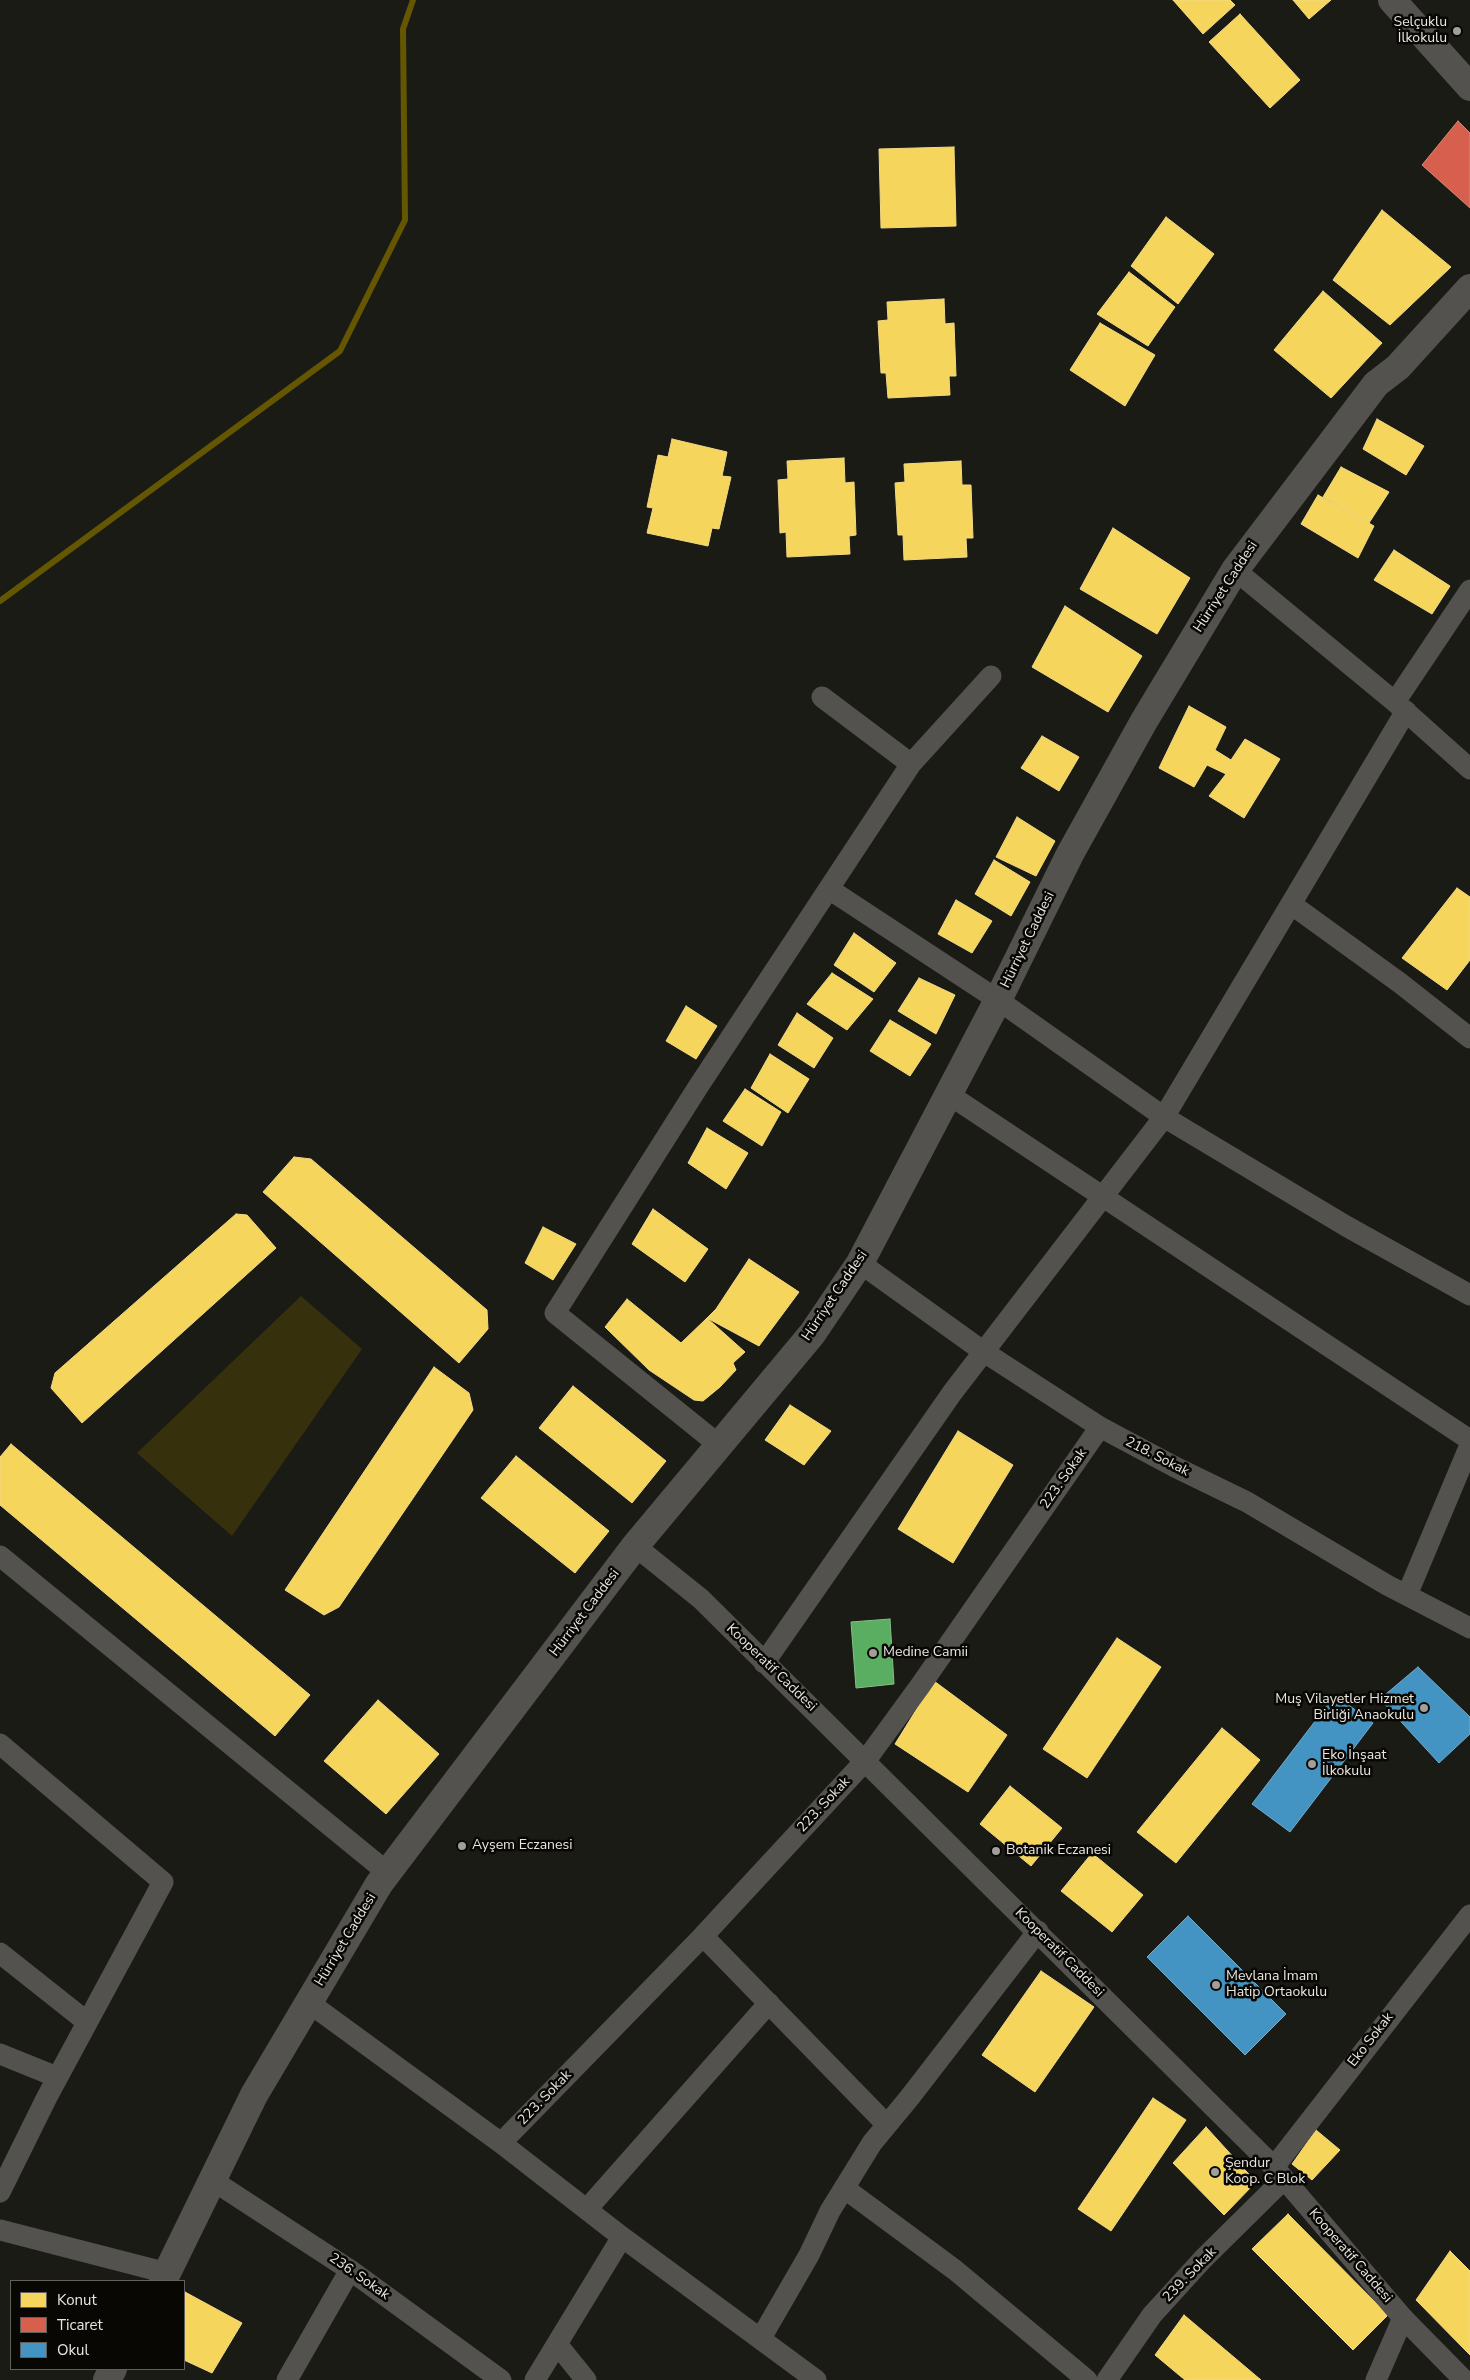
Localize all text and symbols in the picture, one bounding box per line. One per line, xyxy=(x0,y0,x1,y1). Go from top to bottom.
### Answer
place label: Selçuklu İlkokulu xyxy=(1394,15,1447,48)
marker: Selçuklu İlkokulu xyxy=(1451,25,1463,37)
street label: Hürriyet Caddesi xyxy=(1190,538,1262,636)
street label: Hürriyet Caddesi xyxy=(997,889,1059,991)
street label: Hürriyet Caddesi xyxy=(799,1248,871,1344)
street label: 218. Sokak xyxy=(1122,1434,1192,1480)
street label: 223. Sokak xyxy=(1037,1446,1091,1512)
street label: Hürriyet Caddesi xyxy=(547,1566,623,1660)
street label: Kooperatif Caddesi xyxy=(722,1621,820,1715)
place label: Medine Camii xyxy=(883,1645,968,1661)
marker: Medine Camii xyxy=(867,1647,879,1659)
place label: Muş Vilayetler Hizmet Birliği Anaokulu xyxy=(1275,1692,1414,1724)
marker: Muş Vilayetler Hizmet Birliği Anaokulu xyxy=(1418,1702,1430,1714)
place label: Eko İnşaat İlkokulu xyxy=(1322,1748,1386,1780)
marker: Eko İnşaat İlkokulu xyxy=(1306,1758,1318,1770)
street label: 223. Sokak xyxy=(794,1774,854,1836)
place label: Ayşem Eczanesi xyxy=(472,1838,572,1854)
marker: Ayşem Eczanesi xyxy=(456,1840,468,1852)
place label: Botanik Eczanesi xyxy=(1006,1843,1111,1859)
marker: Botanik Eczanesi xyxy=(990,1845,1002,1857)
street label: Hürriyet Caddesi xyxy=(312,1891,380,1989)
street label: Kooperatif Caddesi xyxy=(1011,1905,1107,2001)
place label: Mevlana İmam Hatip Ortaokulu xyxy=(1226,1969,1327,2001)
marker: Mevlana İmam Hatip Ortaokulu xyxy=(1210,1979,1222,1991)
street label: Eko Sokak xyxy=(1345,2010,1397,2070)
street label: 223. Sokak xyxy=(515,2067,575,2129)
place label: Şendur Koop. C Blok xyxy=(1225,2156,1305,2188)
marker: Şendur Koop. C Blok xyxy=(1209,2166,1221,2178)
street label: Kooperatif Caddesi xyxy=(1305,2206,1395,2306)
street label: 239. Sokak xyxy=(1160,2244,1220,2306)
street label: 236. Sokak xyxy=(326,2250,392,2304)
legend xyxy=(10,2280,185,2370)
text: Konut xyxy=(57,2290,97,2310)
text: Ticaret xyxy=(57,2315,103,2335)
text: Okul xyxy=(57,2340,89,2360)

